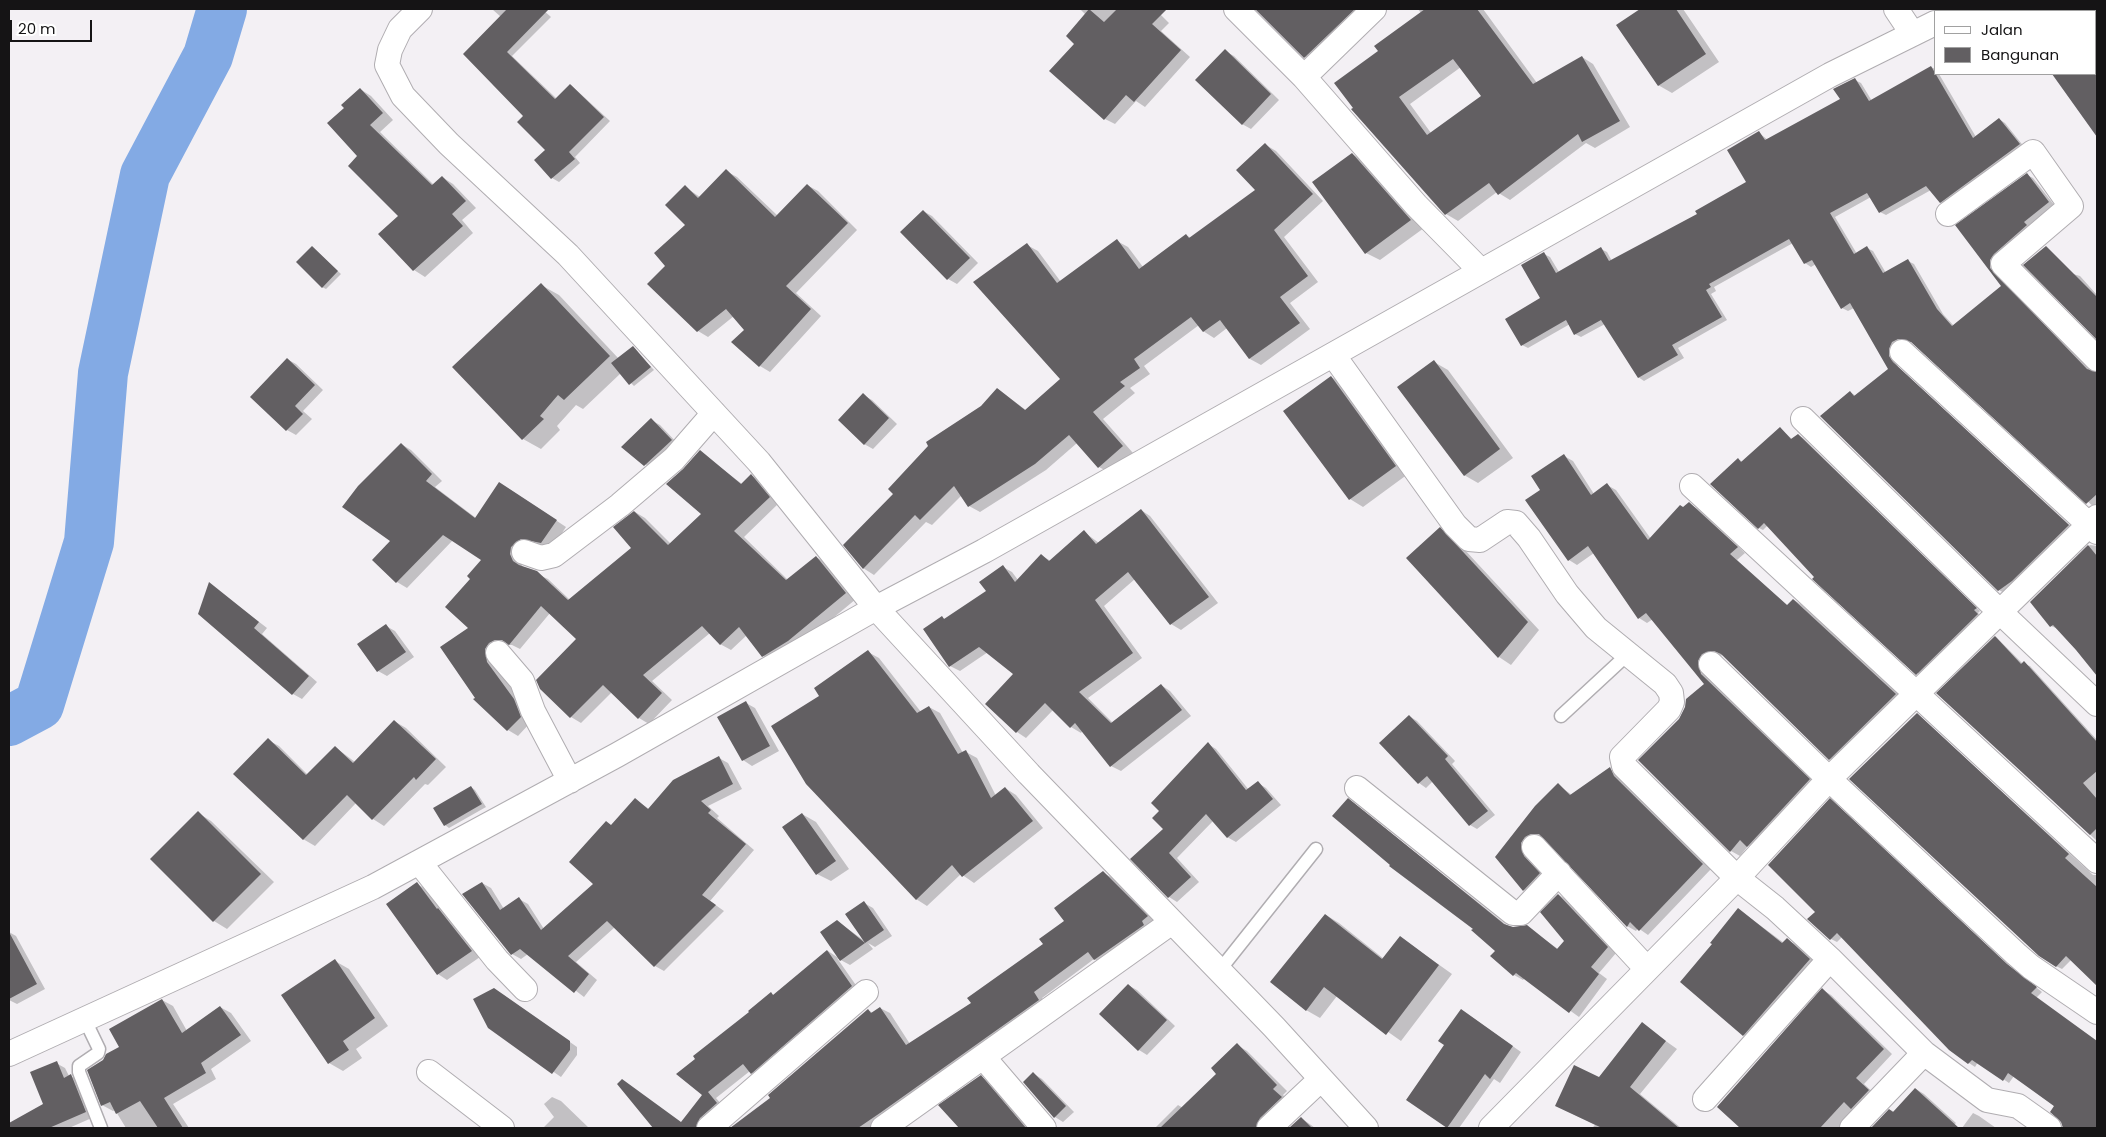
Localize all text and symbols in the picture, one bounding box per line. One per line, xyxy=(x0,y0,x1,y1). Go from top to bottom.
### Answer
scale bar xyxy=(12,10,95,42)
legend xyxy=(1934,10,2096,75)
text: 20 m xyxy=(18,18,56,39)
text: Jalan xyxy=(1981,19,2023,40)
text: Bangunan xyxy=(1981,44,2059,65)

